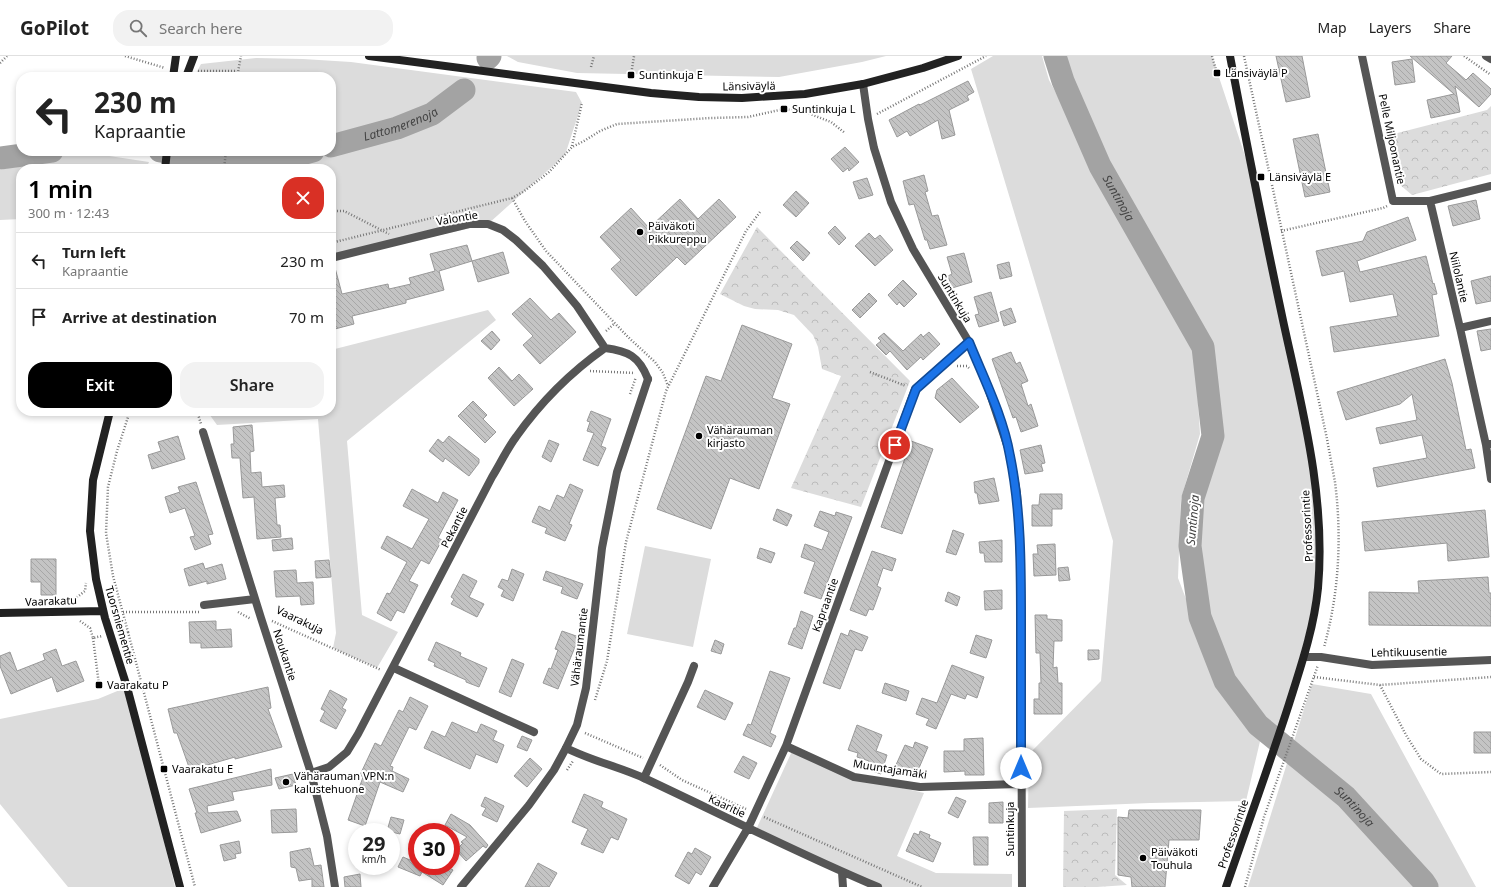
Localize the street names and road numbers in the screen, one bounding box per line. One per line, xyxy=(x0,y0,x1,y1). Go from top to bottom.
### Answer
street label: Länsiväylä xyxy=(722,78,776,93)
street label: Pelle Miljoonantie xyxy=(1376,92,1409,186)
street label: Valontie xyxy=(435,206,479,229)
street label: Niilolantie xyxy=(1446,250,1473,304)
street label: Suntinkuja xyxy=(935,270,976,325)
street label: Professorintie xyxy=(1297,490,1316,562)
street label: Pekantie xyxy=(437,503,470,550)
street label: Kapraantie xyxy=(808,576,841,634)
street label: Tuorsniementie xyxy=(102,584,139,666)
street label: Vaarakatu xyxy=(25,592,77,609)
street label: Vaarakuja xyxy=(274,602,326,637)
street label: Vähäraumantie xyxy=(566,607,591,687)
street label: Noukantie xyxy=(270,627,301,683)
street label: Lehtikuusentie xyxy=(1371,643,1447,660)
street label: Muuntajamäki xyxy=(852,755,928,782)
street label: Kaaritie xyxy=(706,790,748,821)
street label: Professorintie xyxy=(1214,797,1251,870)
street label: Suntinkuja xyxy=(1002,802,1017,856)

